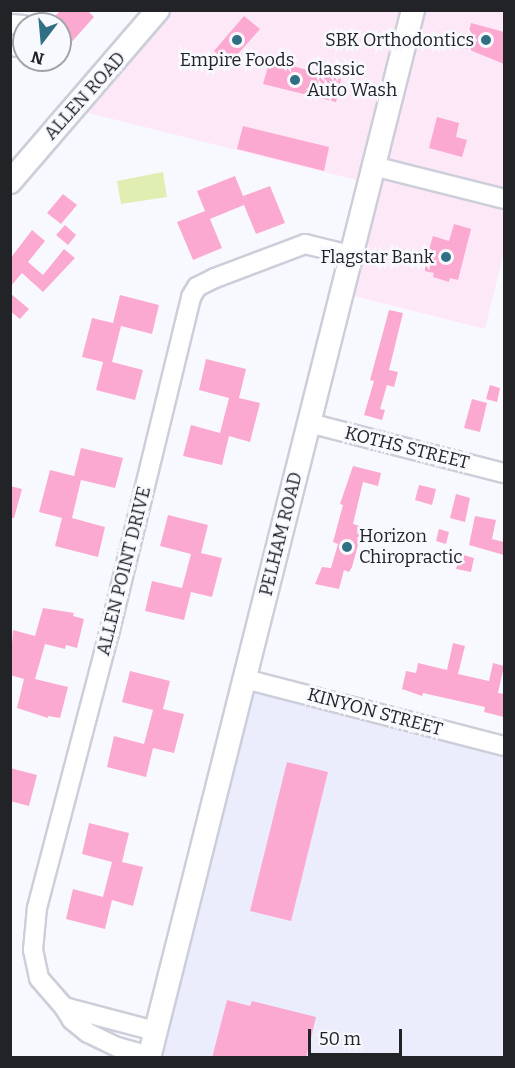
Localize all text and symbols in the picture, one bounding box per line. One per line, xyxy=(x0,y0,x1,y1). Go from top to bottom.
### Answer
north arrow xyxy=(12,12,72,72)
place label: SBK Orthodontics xyxy=(325,29,474,51)
marker: Empire Foods xyxy=(230,33,244,47)
marker: SBK Orthodontics xyxy=(479,33,493,47)
text: N xyxy=(29,47,46,69)
street label: ALLEN ROAD xyxy=(40,48,130,144)
place label: Empire Foods xyxy=(180,49,294,71)
place label: Classic Auto Wash xyxy=(307,59,397,101)
marker: Classic Auto Wash xyxy=(288,73,302,87)
place label: Flagstar Bank xyxy=(320,246,434,268)
marker: Flagstar Bank xyxy=(439,250,453,264)
street label: KOTHS STREET xyxy=(343,422,471,474)
street label: PELHAM ROAD xyxy=(255,470,307,598)
street label: ALLEN POINT DRIVE xyxy=(93,484,155,658)
place label: Horizon Chiropractic xyxy=(359,526,463,568)
marker: Horizon Chiropractic xyxy=(340,540,354,554)
street label: KINYON STREET xyxy=(305,684,445,740)
scale bar xyxy=(311,1017,406,1055)
text: 50 m xyxy=(319,1028,361,1050)

